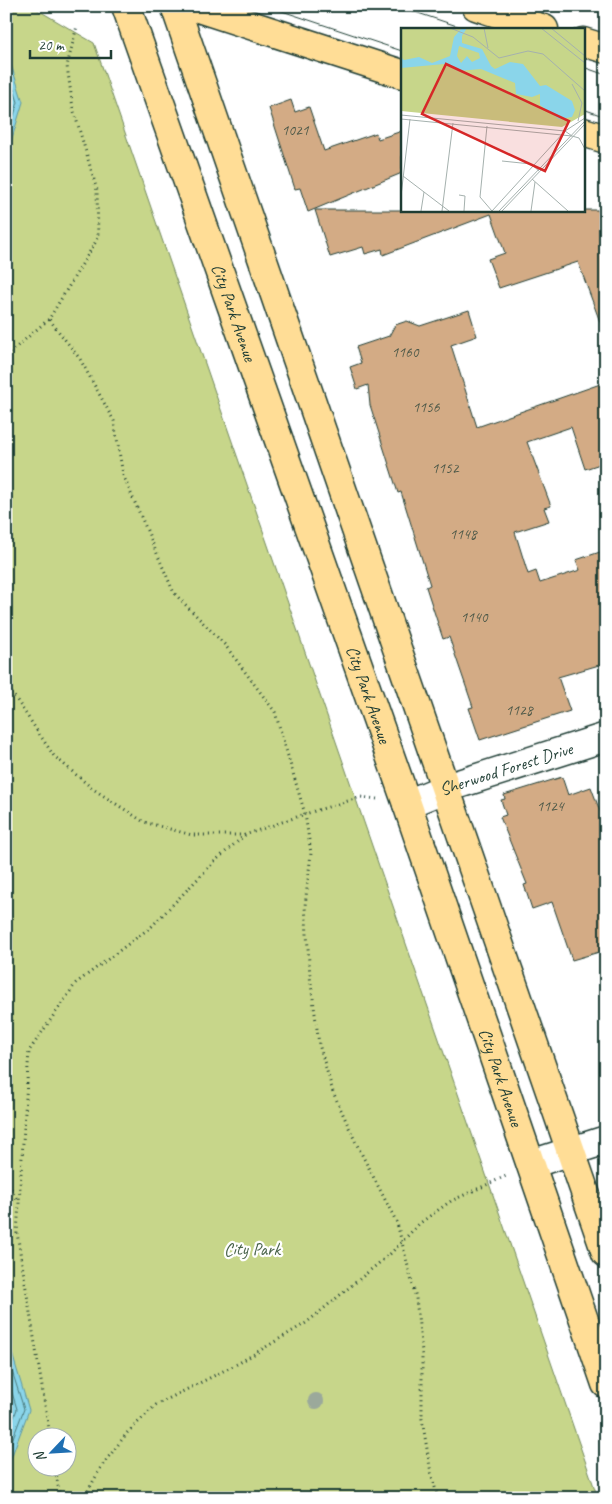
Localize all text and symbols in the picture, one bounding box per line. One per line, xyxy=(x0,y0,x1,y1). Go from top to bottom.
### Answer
scale bar xyxy=(30,28,111,60)
inset map xyxy=(401,28,584,211)
text: 20 m xyxy=(38,36,65,55)
house number: 1021 xyxy=(281,121,310,140)
street label: City Park Avenue xyxy=(207,261,262,365)
house number: 1160 xyxy=(391,343,420,362)
house number: 1156 xyxy=(412,398,441,417)
house number: 1152 xyxy=(431,459,460,478)
house number: 1148 xyxy=(449,525,478,544)
house number: 1140 xyxy=(460,608,489,627)
street label: City Park Avenue xyxy=(341,643,396,747)
house number: 1128 xyxy=(505,701,534,720)
street label: Sherwood Forest Drive xyxy=(436,737,576,801)
house number: 1124 xyxy=(536,797,565,816)
street label: City Park Avenue xyxy=(474,1026,528,1130)
park label: City Park xyxy=(224,1238,281,1260)
north arrow xyxy=(28,1426,78,1476)
text: N xyxy=(30,1448,50,1465)

